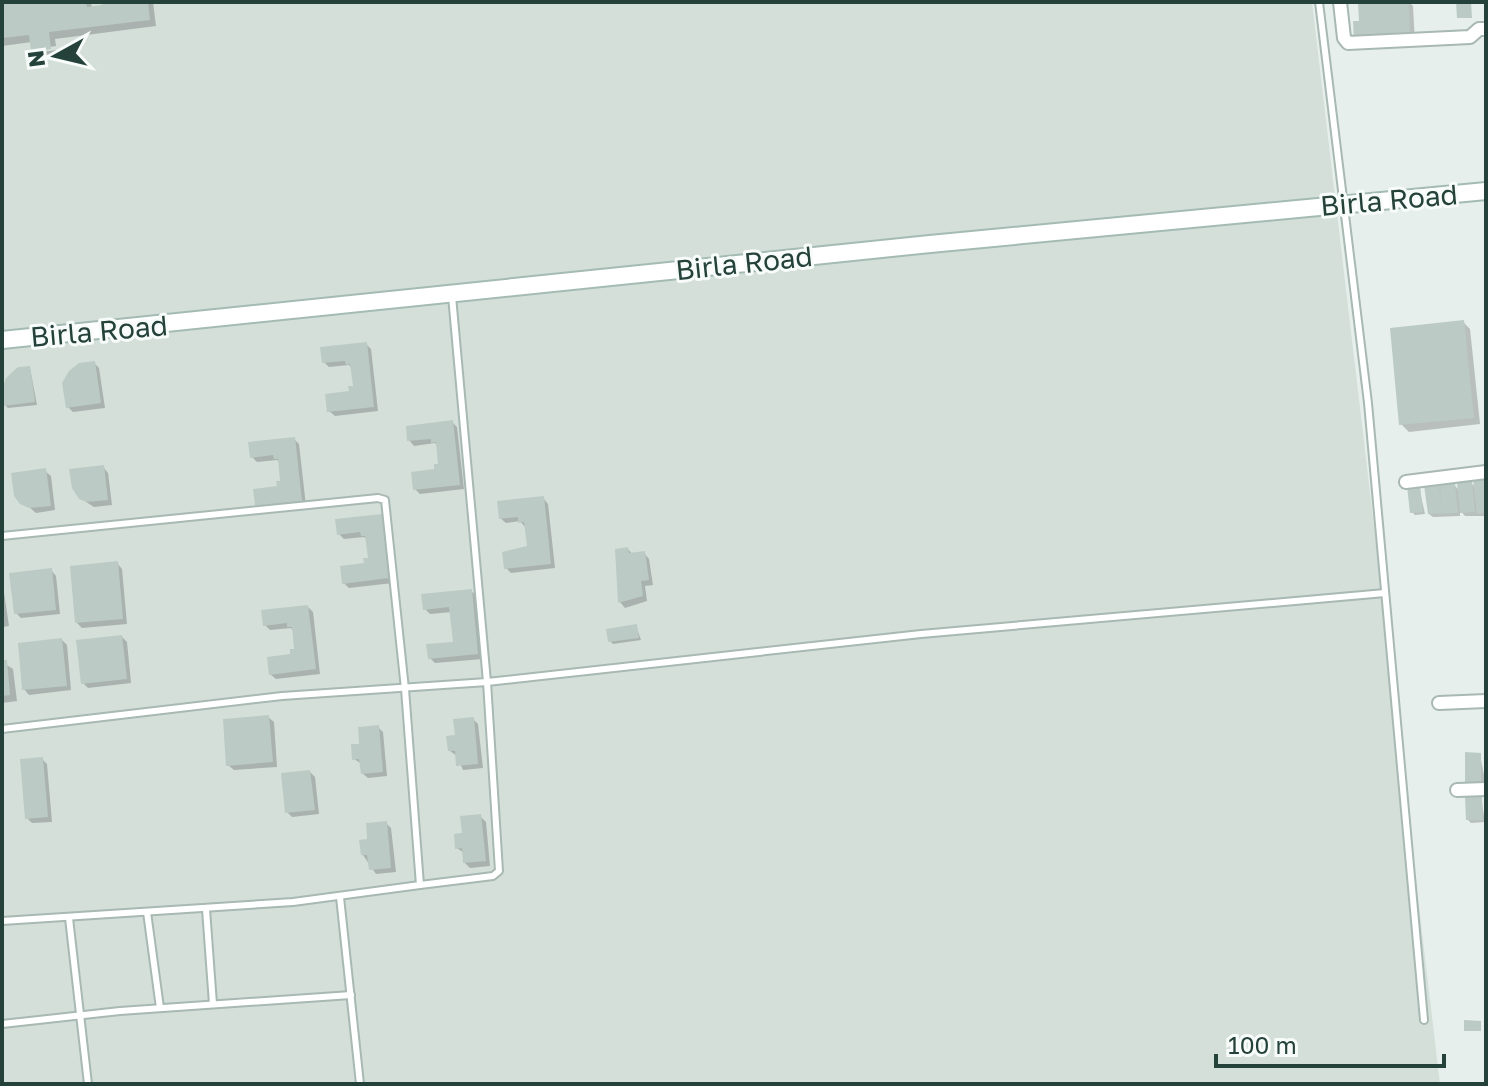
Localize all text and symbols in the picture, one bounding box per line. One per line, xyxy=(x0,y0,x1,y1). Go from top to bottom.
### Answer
north arrow xyxy=(16,16,96,96)
text: N xyxy=(21,49,50,69)
street label: Birla Road xyxy=(1319,177,1459,222)
street label: Birla Road xyxy=(674,239,814,286)
street label: Birla Road xyxy=(29,308,169,353)
scale bar xyxy=(1216,1018,1444,1068)
text: 100 m xyxy=(1228,1030,1297,1059)

